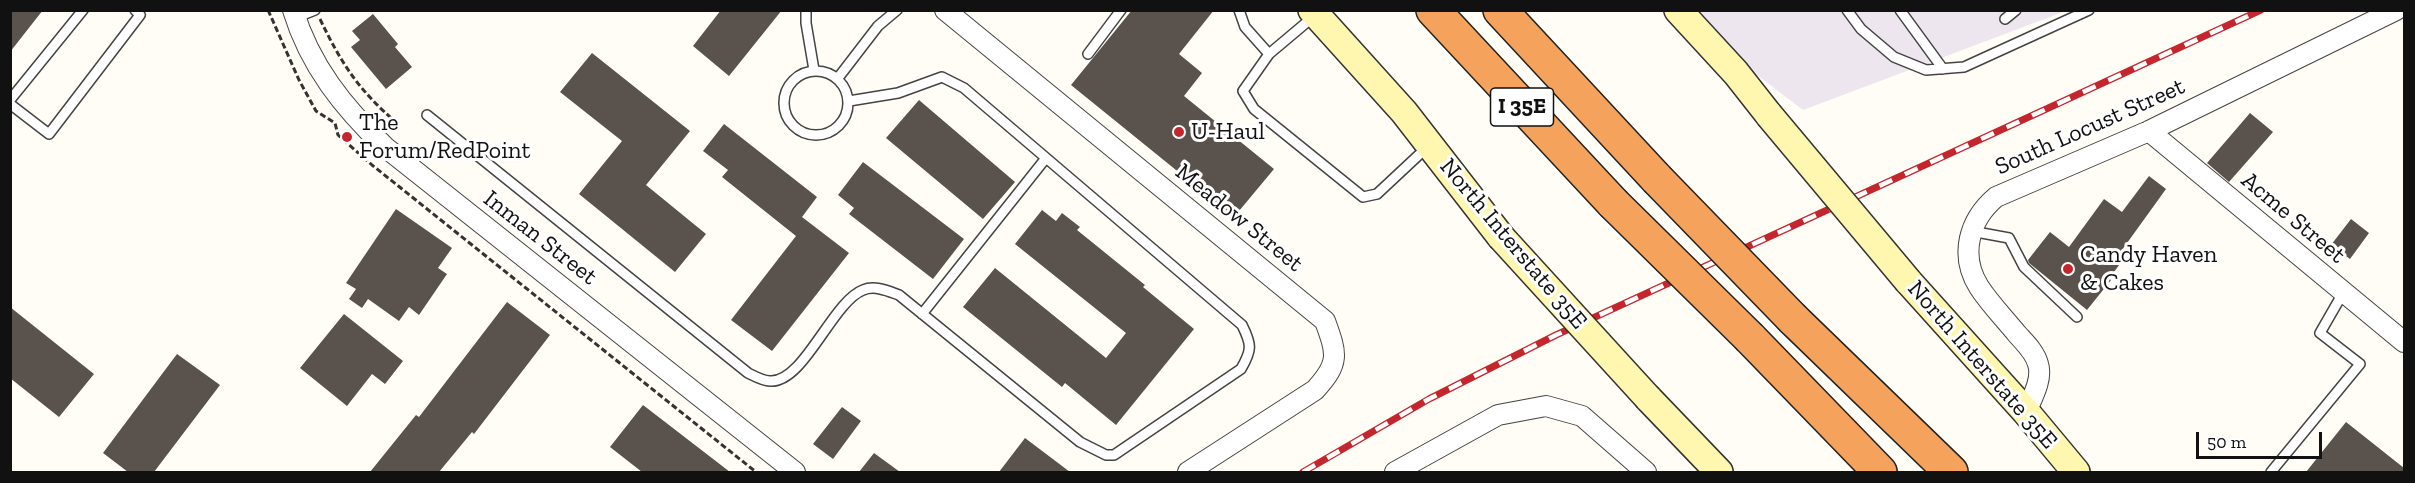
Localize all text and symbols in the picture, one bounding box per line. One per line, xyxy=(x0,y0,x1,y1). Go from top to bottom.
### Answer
street label: South Locust Street xyxy=(1991,72,2189,182)
road number: I 35E xyxy=(1490,88,1553,126)
place label: The Forum/RedPoint xyxy=(359,109,531,165)
place label: U-Haul xyxy=(1191,118,1265,146)
marker: U-Haul xyxy=(1172,125,1186,139)
marker: The Forum/RedPoint xyxy=(340,130,354,144)
street label: North Interstate 35E xyxy=(1433,153,1593,335)
street label: Meadow Street xyxy=(1169,158,1309,278)
street label: Acme Street xyxy=(2235,166,2351,270)
street label: Inman Street xyxy=(477,185,603,291)
place label: Candy Haven & Cakes xyxy=(2080,241,2217,297)
marker: Candy Haven & Cakes xyxy=(2061,262,2075,276)
street label: North Interstate 35E xyxy=(1901,275,2063,455)
scale bar xyxy=(2199,420,2325,458)
text: 50 m xyxy=(2207,431,2246,453)

